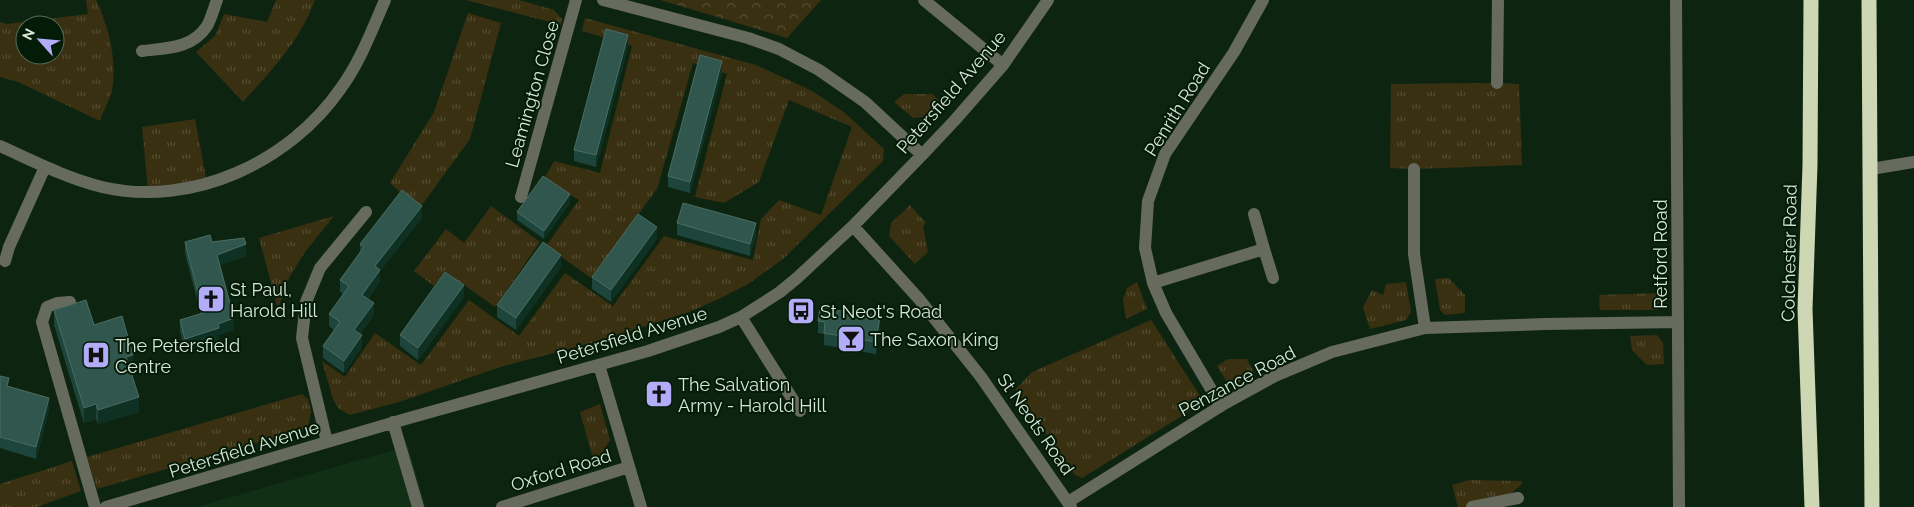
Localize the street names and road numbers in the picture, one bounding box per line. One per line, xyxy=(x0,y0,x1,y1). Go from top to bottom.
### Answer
street label: Leamington Close xyxy=(501,18,563,170)
street label: Petersfield Avenue xyxy=(892,26,1010,158)
street label: Penrith Road xyxy=(1140,58,1214,160)
street label: Colchester Road xyxy=(1777,184,1801,322)
street label: Retford Road xyxy=(1650,199,1671,309)
street label: Petersfield Avenue xyxy=(554,302,710,368)
street label: Penzance Road xyxy=(1175,341,1299,421)
street label: St Neots Road xyxy=(993,369,1079,479)
street label: Petersfield Avenue xyxy=(166,416,322,482)
street label: Oxford Road xyxy=(508,445,614,495)

